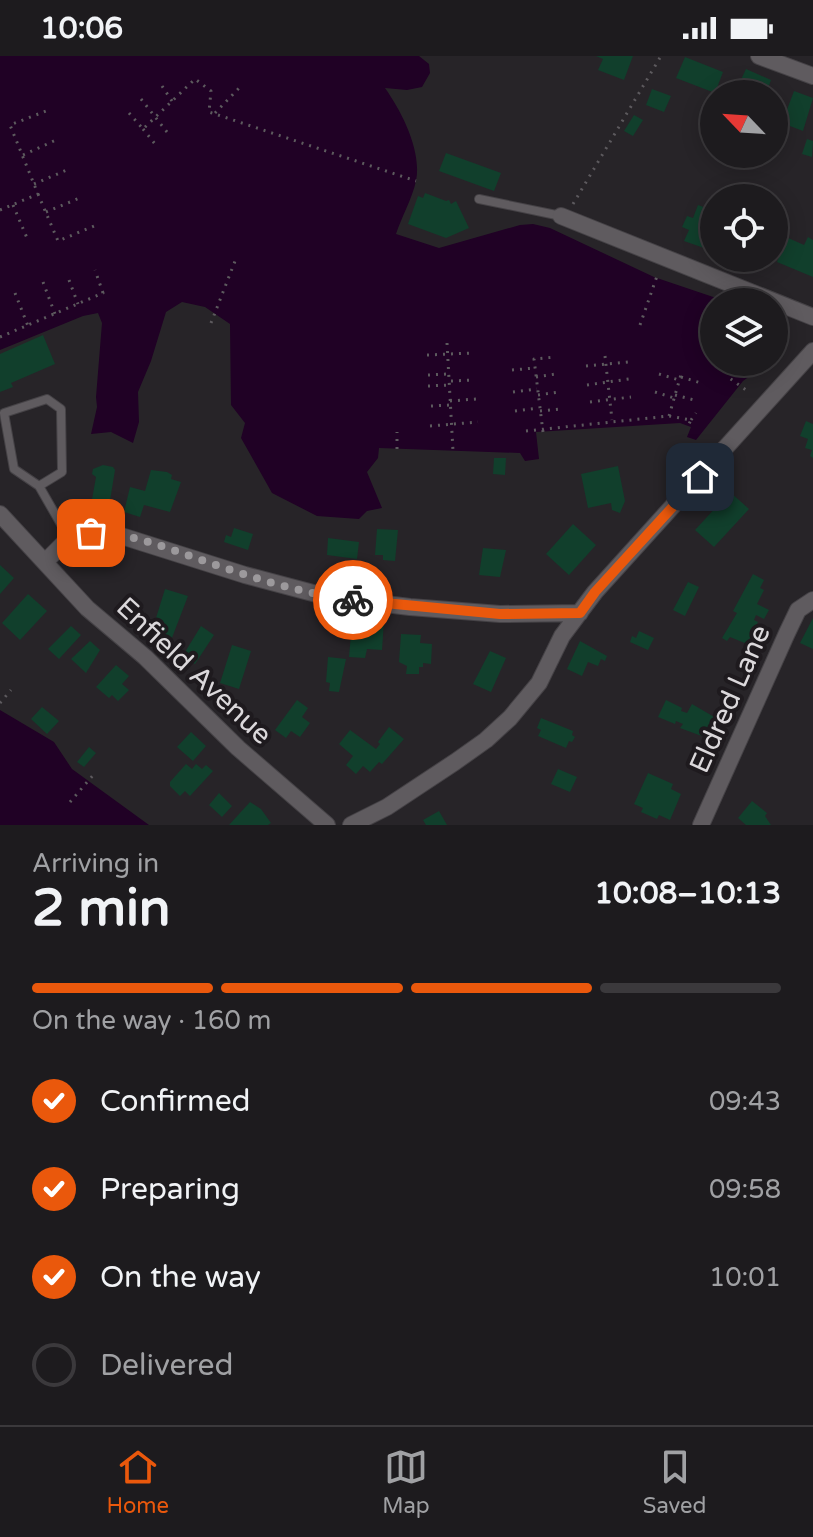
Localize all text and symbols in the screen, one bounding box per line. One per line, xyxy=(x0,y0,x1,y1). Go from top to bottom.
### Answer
text: 10:06 xyxy=(40,10,123,47)
north arrow xyxy=(700,80,788,168)
map controls xyxy=(700,80,788,376)
button: locate xyxy=(700,184,788,272)
button: layers xyxy=(700,288,788,376)
pin xyxy=(666,443,734,511)
icon: home xyxy=(678,455,722,499)
pin xyxy=(57,499,125,567)
icon: bag xyxy=(69,511,113,555)
courier xyxy=(313,560,393,640)
icon: bike xyxy=(331,578,375,622)
street label: Enfield Avenue xyxy=(109,590,279,752)
street label: Eldred Lane xyxy=(682,620,778,778)
text: Arriving in xyxy=(32,848,159,879)
text: 10:08–10:13 xyxy=(594,875,781,912)
text: 2 min xyxy=(32,877,171,940)
text: On the way · 160 m xyxy=(32,1005,271,1036)
icon: check xyxy=(32,1079,76,1123)
text: Confirmed xyxy=(100,1083,251,1120)
text: 09:43 xyxy=(709,1086,781,1117)
icon: check xyxy=(32,1167,76,1211)
text: Preparing xyxy=(100,1171,240,1208)
text: 09:58 xyxy=(709,1174,781,1205)
icon: check xyxy=(32,1255,76,1299)
text: On the way xyxy=(100,1259,261,1296)
text: 10:01 xyxy=(709,1262,781,1293)
text: Delivered xyxy=(100,1347,234,1384)
tab: Home xyxy=(107,1445,169,1519)
tab: Map xyxy=(382,1445,430,1519)
tab: Saved xyxy=(643,1445,706,1519)

